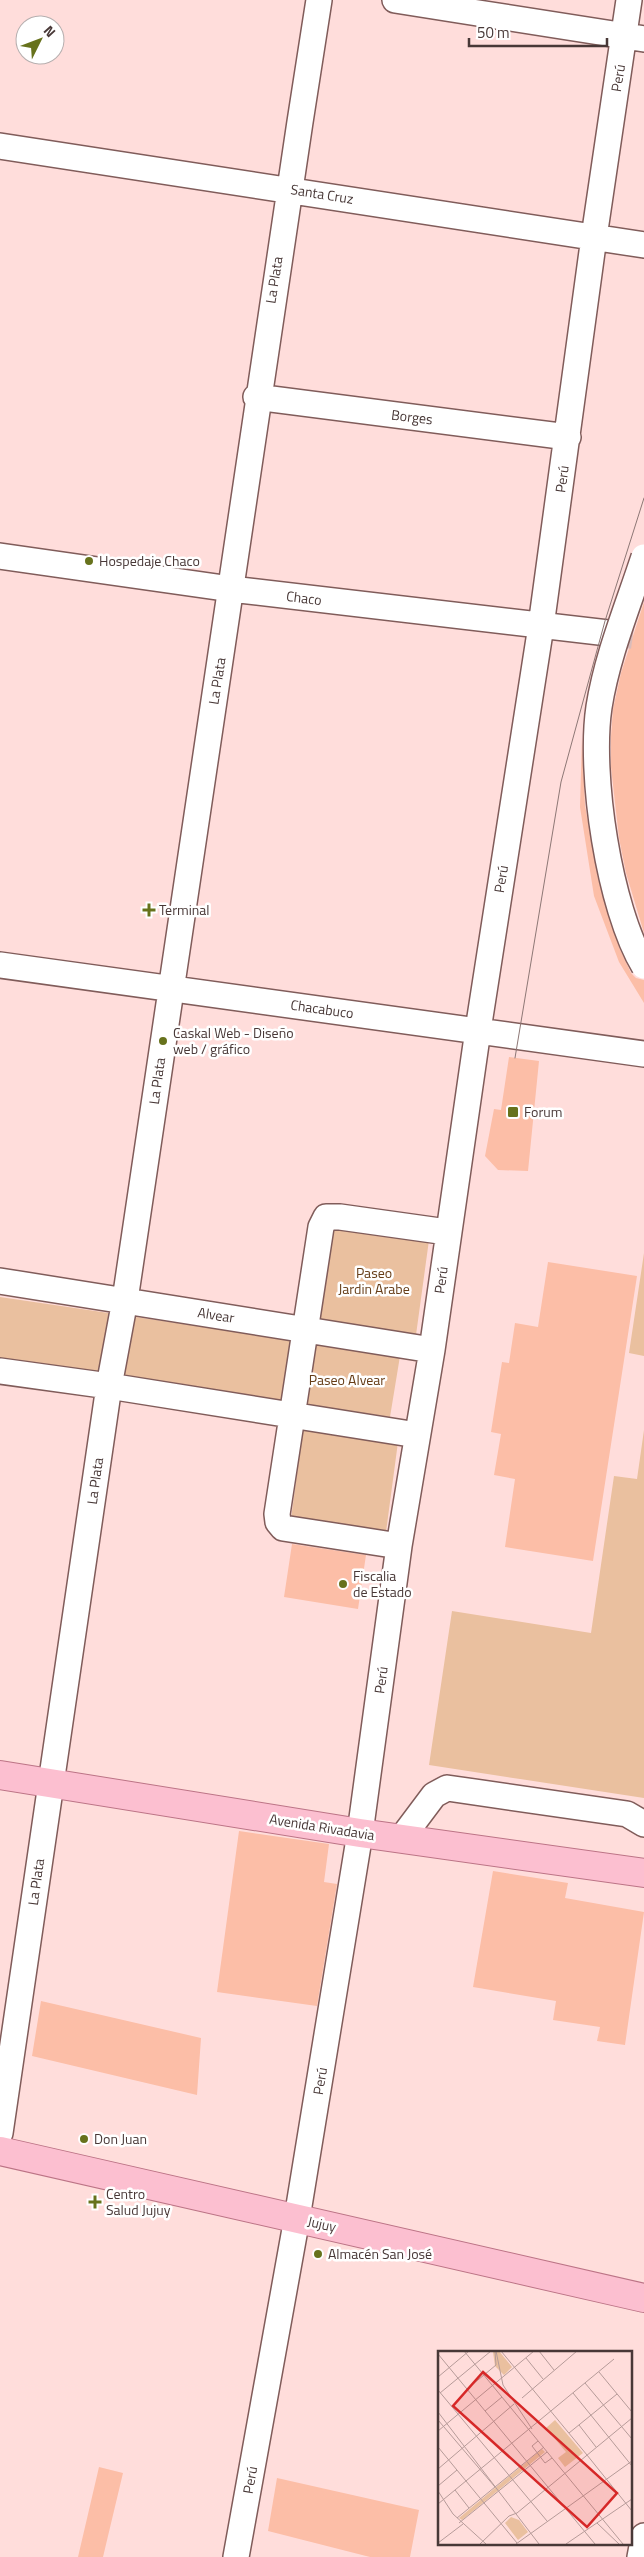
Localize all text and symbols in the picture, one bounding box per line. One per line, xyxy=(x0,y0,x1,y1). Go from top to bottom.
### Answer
north arrow xyxy=(15,15,65,65)
scale bar xyxy=(469,15,606,47)
text: N xyxy=(39,20,61,42)
text: 50 m xyxy=(477,21,510,44)
street label: Perú xyxy=(605,63,630,93)
street label: Santa Cruz xyxy=(289,178,355,209)
street label: La Plata xyxy=(259,255,288,305)
street label: Borges xyxy=(390,404,434,429)
street label: Perú xyxy=(549,464,574,494)
place label: Hospedaje Chaco xyxy=(99,550,200,571)
marker: Hospedaje Chaco xyxy=(83,555,95,567)
street label: Chaco xyxy=(285,585,323,610)
street label: La Plata xyxy=(202,656,231,706)
street label: Perú xyxy=(488,864,513,894)
place label: Terminal xyxy=(159,899,210,920)
marker: Terminal xyxy=(143,904,155,916)
street label: Chacabuco xyxy=(289,994,355,1023)
place label: Caskal Web - Diseño web / gráfico xyxy=(173,1022,294,1059)
marker: Caskal Web - Diseño web / gráfico xyxy=(157,1035,169,1047)
street label: La Plata xyxy=(143,1056,170,1106)
place label: Forum xyxy=(524,1101,563,1122)
marker: Forum xyxy=(506,1105,520,1119)
park label: Paseo Jardin Arabe xyxy=(338,1262,410,1299)
street label: Perú xyxy=(428,1265,453,1295)
street label: Alvear xyxy=(196,1301,236,1328)
park label: Paseo Alvear xyxy=(309,1369,385,1390)
street label: La Plata xyxy=(81,1456,108,1506)
place label: Fiscalia de Estado xyxy=(353,1565,412,1602)
marker: Fiscalia de Estado xyxy=(337,1578,349,1590)
street label: Perú xyxy=(368,1665,393,1695)
street label: Avenida Rivadavia xyxy=(268,1808,376,1845)
street label: La Plata xyxy=(22,1857,49,1907)
street label: Perú xyxy=(307,2066,332,2096)
place label: Don Juan xyxy=(94,2128,147,2149)
marker: Don Juan xyxy=(78,2133,90,2145)
place label: Centro Salud Jujuy xyxy=(106,2183,171,2220)
marker: Centro Salud Jujuy xyxy=(88,2195,102,2209)
street label: Jujuy xyxy=(306,2210,339,2237)
place label: Almacén San José xyxy=(328,2243,432,2264)
marker: Almacén San José xyxy=(312,2248,324,2260)
inset map xyxy=(438,2351,632,2544)
street label: Perú xyxy=(237,2464,262,2495)

